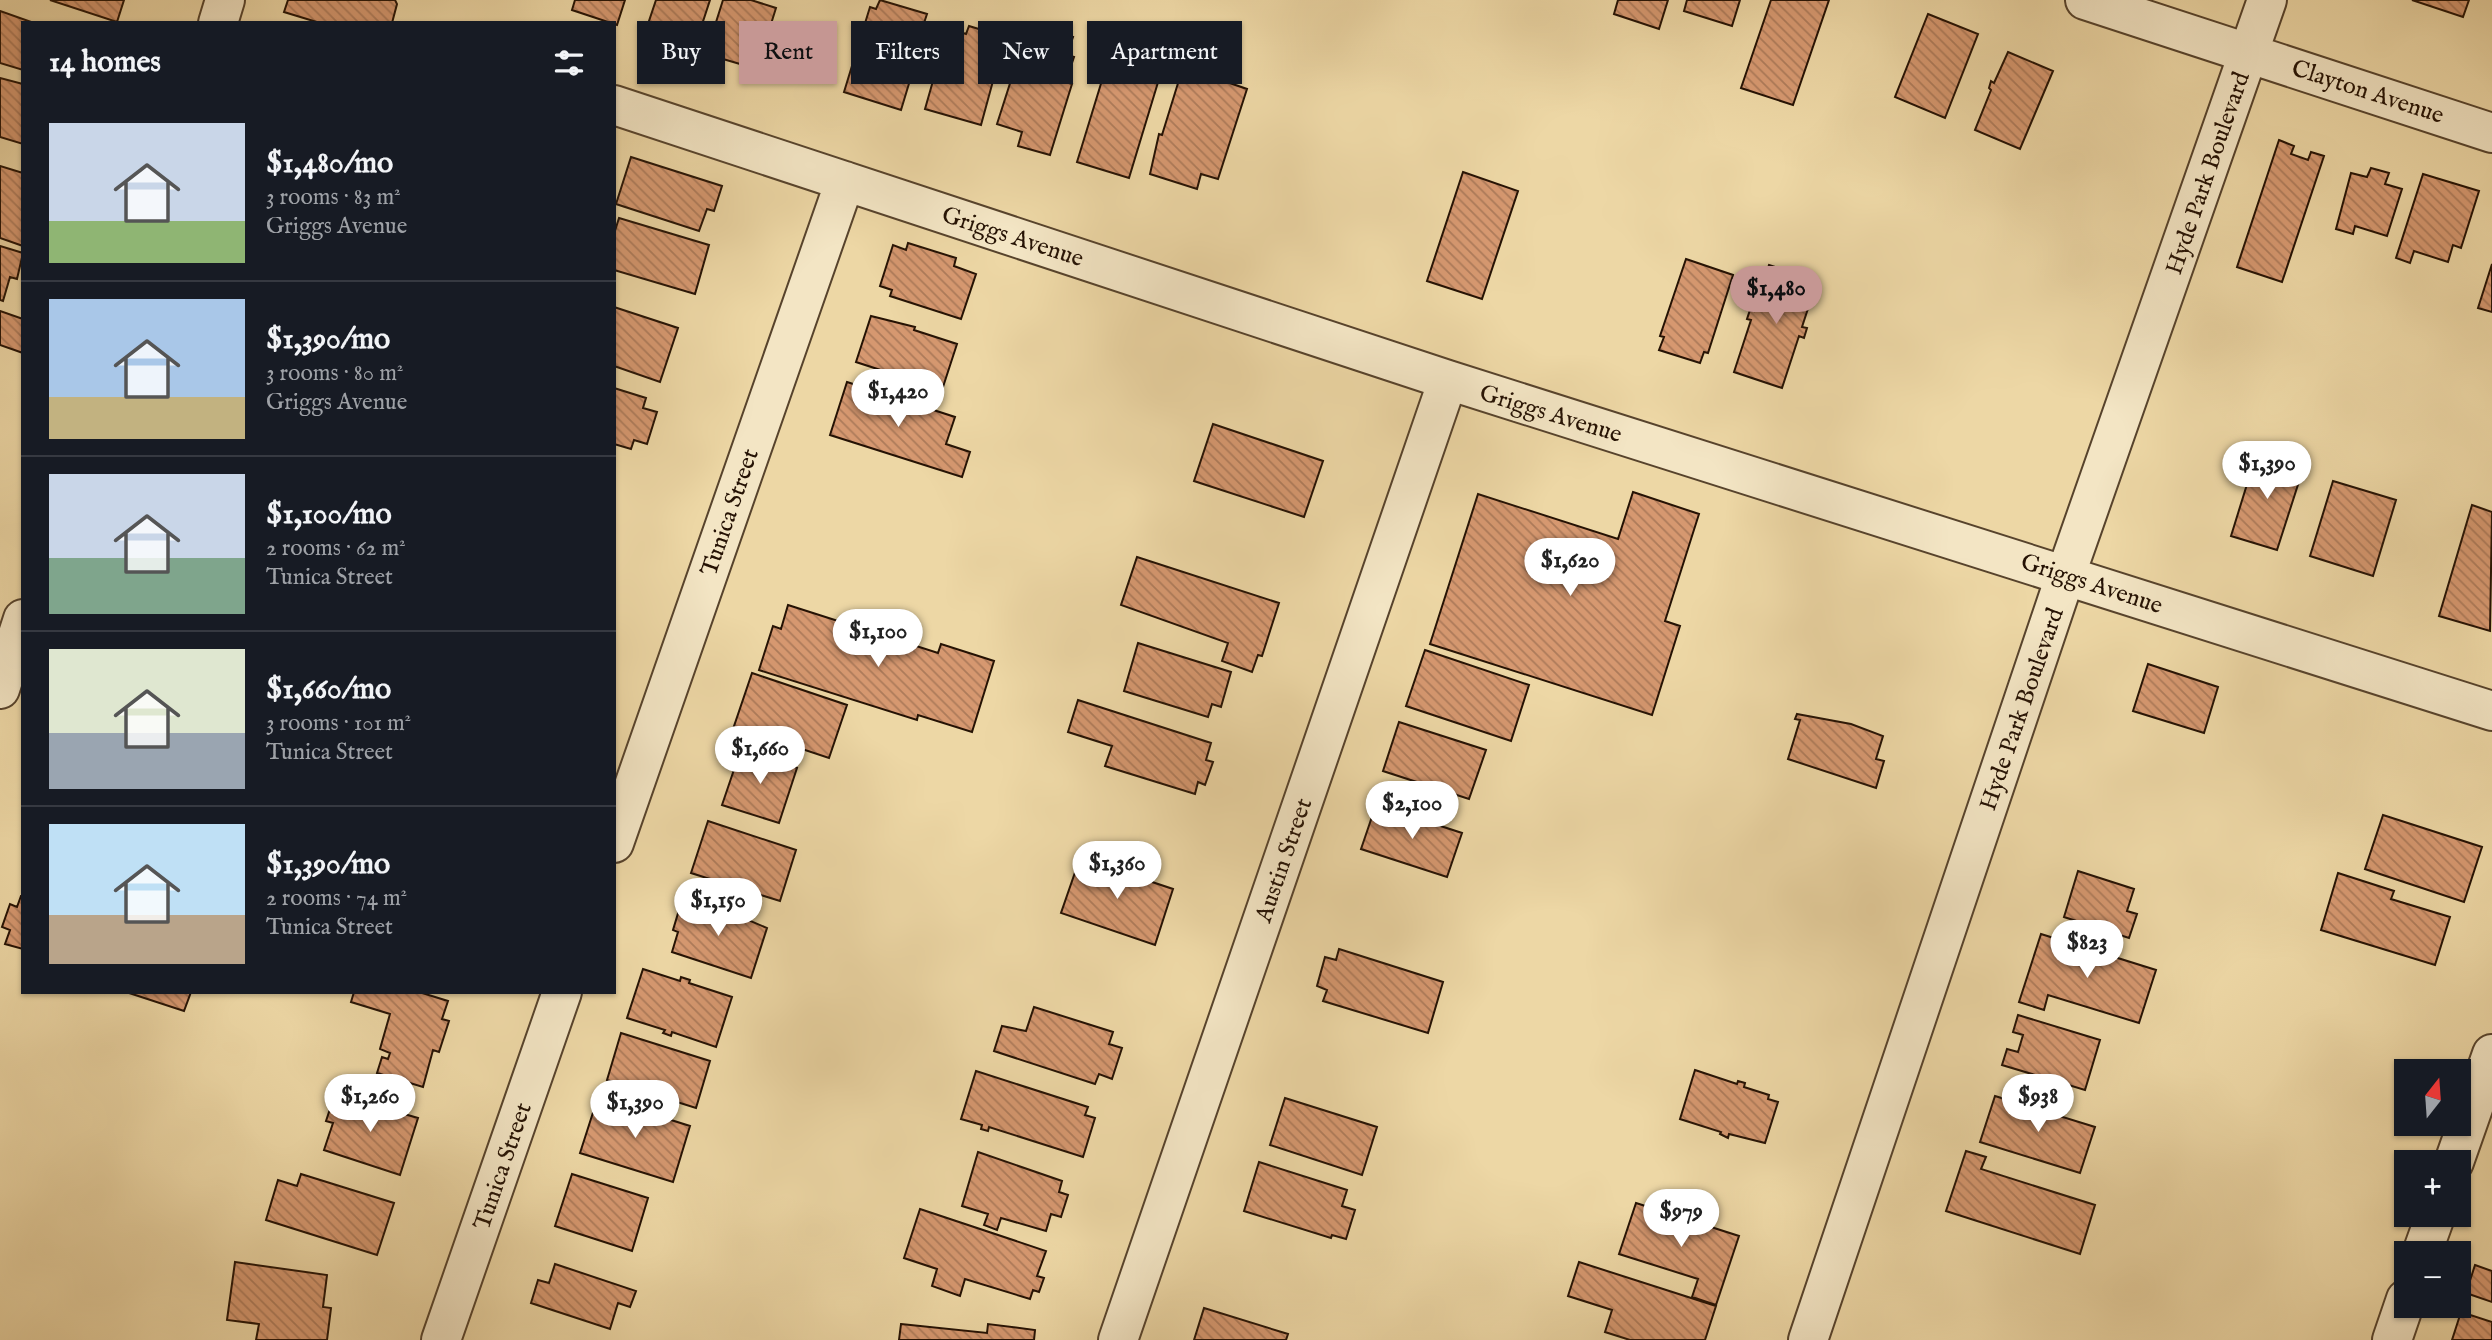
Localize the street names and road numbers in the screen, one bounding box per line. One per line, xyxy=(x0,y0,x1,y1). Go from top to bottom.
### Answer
street label: Clayton Avenue xyxy=(2288,53,2447,132)
street label: Hyde Park Boulevard xyxy=(2159,68,2258,279)
street label: Griggs Avenue xyxy=(938,200,1087,275)
street label: Griggs Avenue xyxy=(1476,378,1626,451)
street label: Tunica Street xyxy=(694,445,767,580)
street label: Griggs Avenue xyxy=(2017,547,2166,622)
street label: Hyde Park Boulevard xyxy=(1973,604,2072,815)
street label: Austin Street xyxy=(1248,794,1320,928)
street label: Tunica Street xyxy=(467,1099,540,1234)

